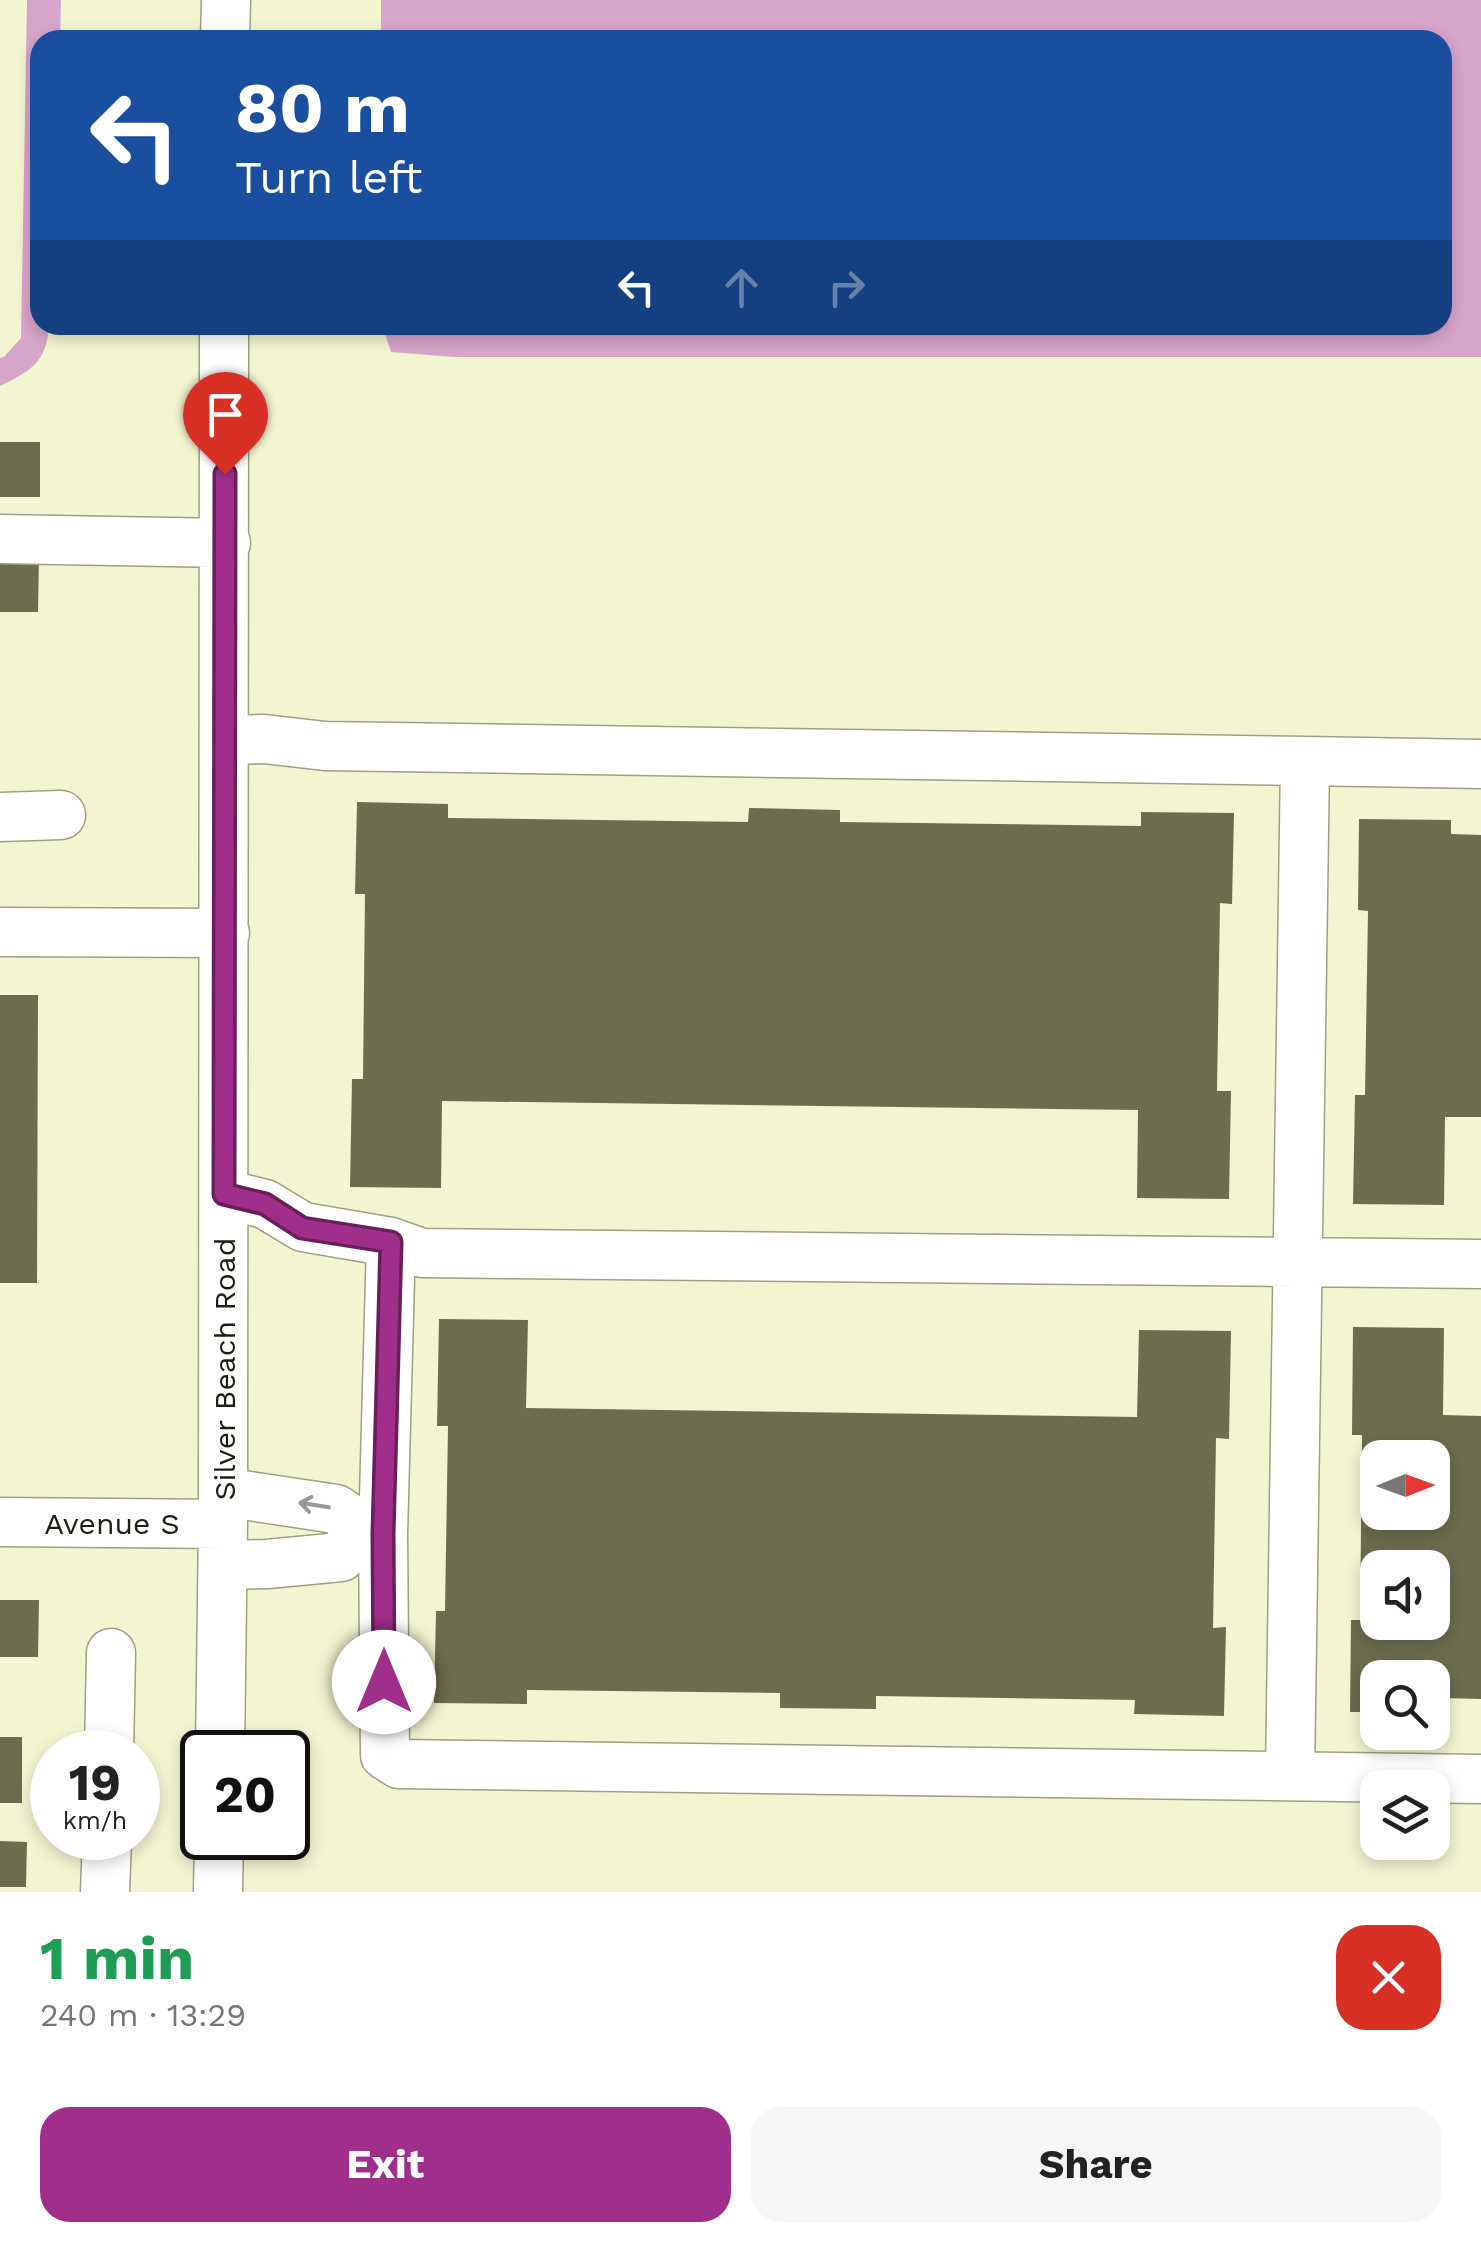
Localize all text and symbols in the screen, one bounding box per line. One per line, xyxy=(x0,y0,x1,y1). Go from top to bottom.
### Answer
text: 80 m xyxy=(235,67,410,149)
icon: left xyxy=(70,70,200,200)
text: Turn left xyxy=(235,151,422,204)
icon: left xyxy=(609,260,664,315)
icon: ahead xyxy=(714,260,769,315)
icon: right xyxy=(819,260,874,315)
pin xyxy=(183,372,268,475)
icon: arrive xyxy=(198,387,253,442)
street label: Silver Beach Road xyxy=(207,1237,242,1501)
north arrow xyxy=(1360,1440,1450,1530)
map controls xyxy=(1360,1440,1450,1860)
one-way arrow xyxy=(298,1496,331,1514)
street label: Avenue S xyxy=(44,1506,180,1541)
button: sound xyxy=(1360,1550,1450,1640)
position arrow xyxy=(332,1630,436,1734)
button: search xyxy=(1360,1660,1450,1750)
speed limit sign: 20 xyxy=(180,1730,310,1860)
text: 19 xyxy=(69,1753,121,1812)
button: layers xyxy=(1360,1770,1450,1860)
text: km/h xyxy=(63,1806,127,1835)
text: 1 min xyxy=(40,1923,194,1994)
button: close xyxy=(1336,1925,1441,2030)
text: 240 m · 13:29 xyxy=(40,1996,246,2034)
button: Exit xyxy=(40,2107,731,2222)
button: Share xyxy=(751,2107,1441,2222)

